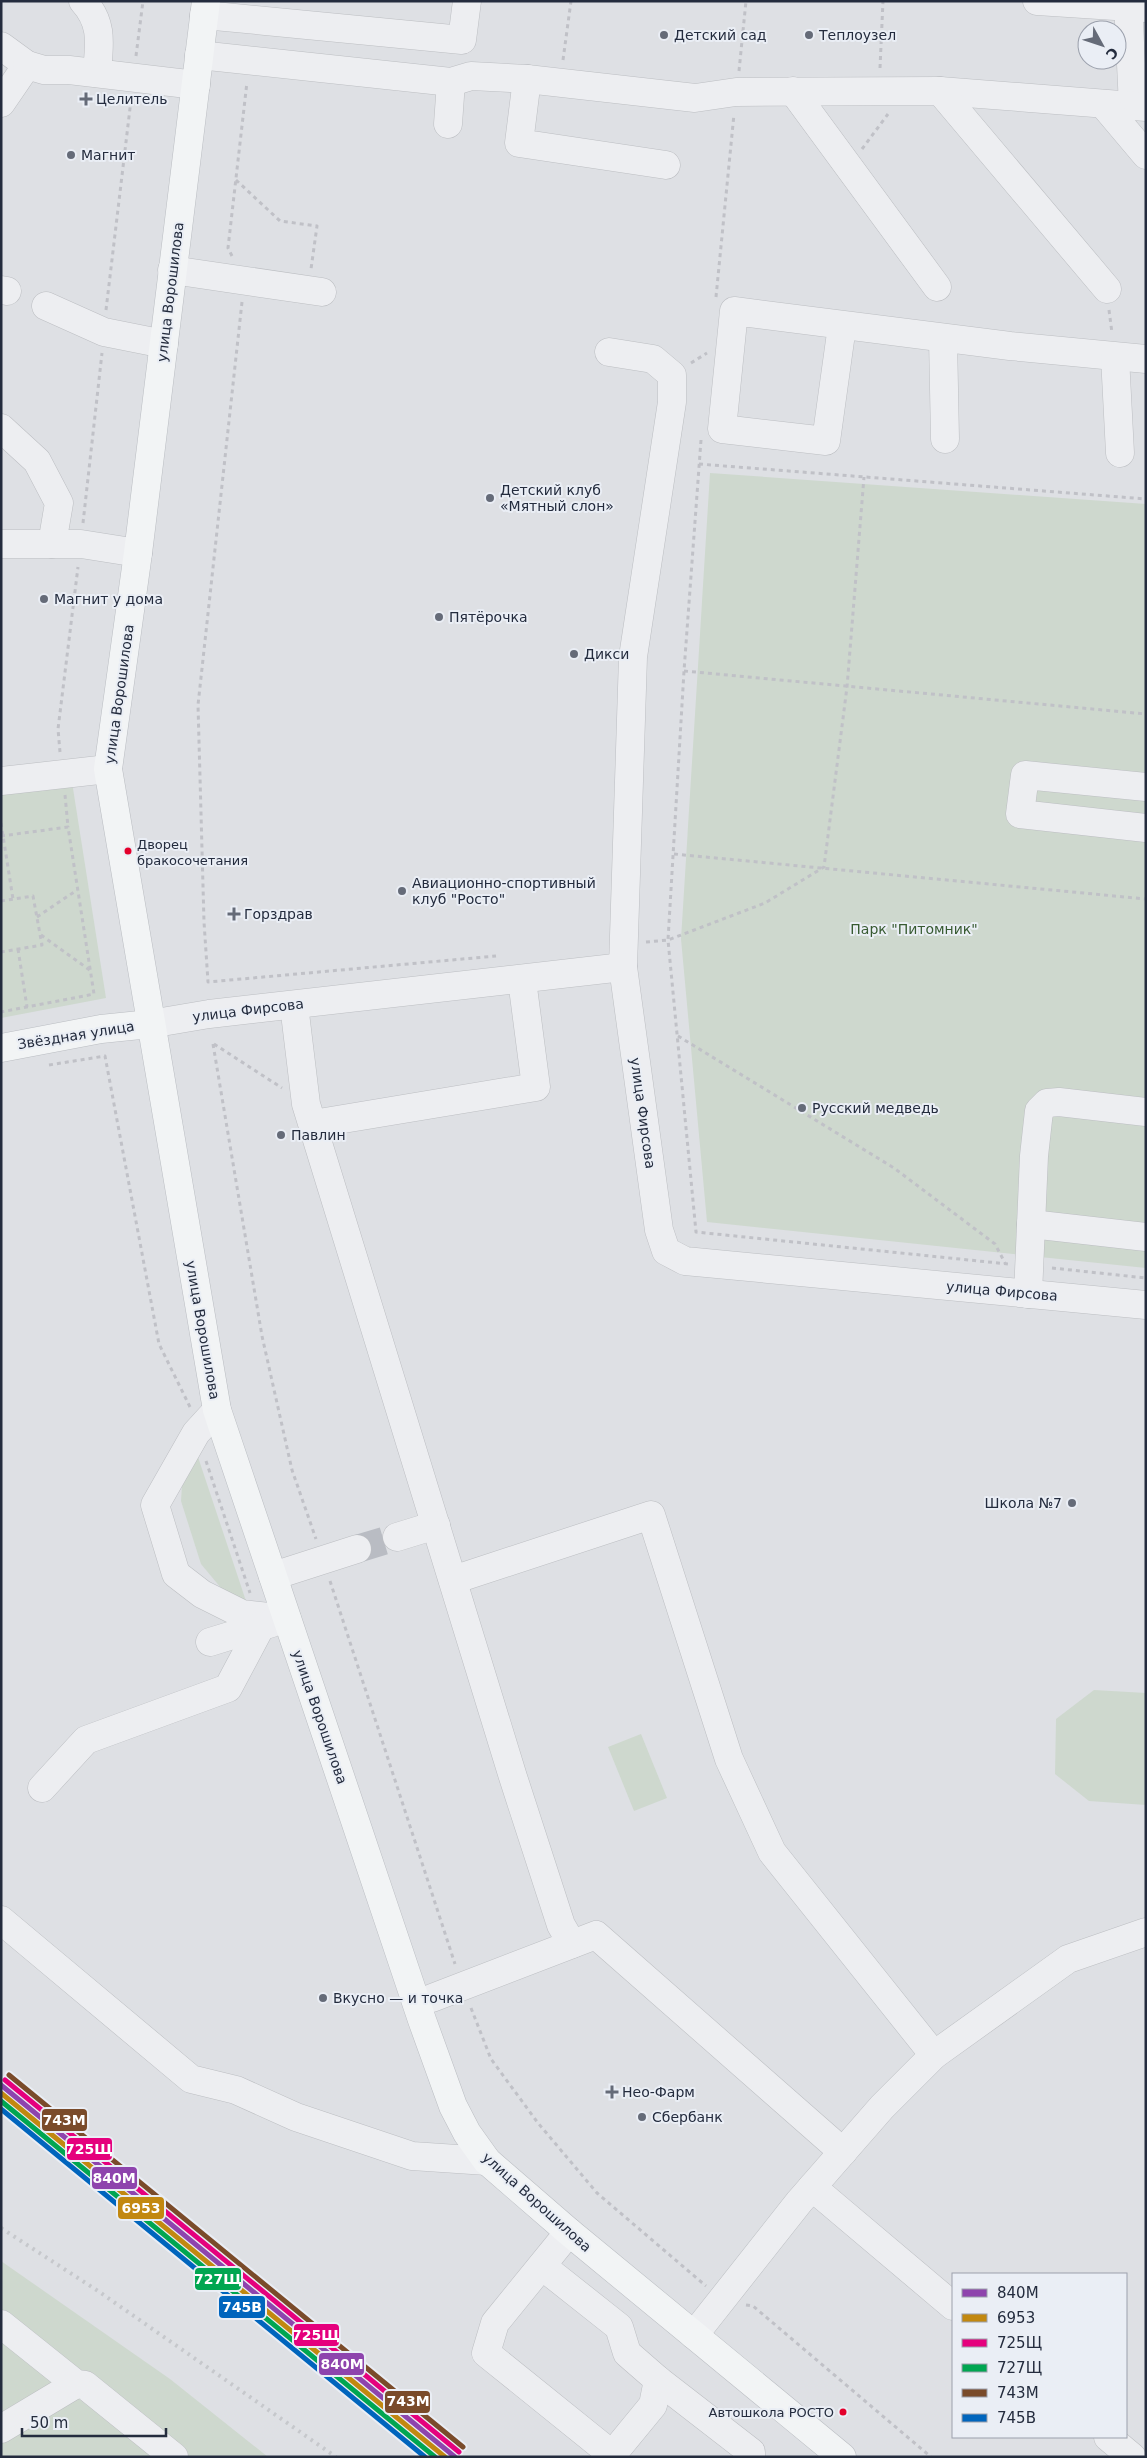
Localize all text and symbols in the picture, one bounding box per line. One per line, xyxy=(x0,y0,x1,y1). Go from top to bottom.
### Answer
north arrow xyxy=(1077,20,1127,70)
place label: Детский сад xyxy=(674,27,766,43)
place label: Теплоузел xyxy=(818,27,896,43)
marker: Детский сад xyxy=(658,29,670,41)
marker: Теплоузел xyxy=(803,29,815,41)
text: С xyxy=(1103,44,1121,62)
place label: Целитель xyxy=(96,91,168,107)
marker: Целитель xyxy=(80,93,92,105)
place label: Магнит xyxy=(81,147,135,163)
marker: Магнит xyxy=(65,149,77,161)
street label: улица Ворошилова xyxy=(153,221,187,363)
place label: Детский клуб «Мятный слон» xyxy=(500,482,614,514)
marker: Детский клуб «Мятный слон» xyxy=(484,492,496,504)
place label: Магнит у дома xyxy=(54,591,163,607)
marker: Магнит у дома xyxy=(38,593,50,605)
place label: Пятёрочка xyxy=(449,609,527,625)
marker: Пятёрочка xyxy=(433,611,445,623)
street label: улица Ворошилова xyxy=(101,623,137,765)
place label: Дикси xyxy=(584,646,629,662)
marker: Дикси xyxy=(568,648,580,660)
place label: Дворец бракосочетания xyxy=(137,837,248,868)
marker: Дворец бракосочетания xyxy=(123,846,133,856)
place label: Авиационно-спортивный клуб "Росто" xyxy=(412,875,596,907)
marker: Авиационно-спортивный клуб "Росто" xyxy=(396,885,408,897)
place label: Горздрав xyxy=(244,906,313,922)
marker: Горздрав xyxy=(228,908,240,920)
park label: Парк "Питомник" xyxy=(850,921,978,937)
street label: улица Фирсова xyxy=(191,995,305,1025)
street label: Звёздная улица xyxy=(16,1018,136,1052)
street label: улица Фирсова xyxy=(627,1056,659,1170)
place label: Русский медведь xyxy=(812,1100,939,1116)
marker: Русский медведь xyxy=(796,1102,808,1114)
place label: Павлин xyxy=(291,1127,346,1143)
marker: Павлин xyxy=(275,1129,287,1141)
street label: улица Ворошилова xyxy=(183,1259,223,1401)
street label: улица Фирсова xyxy=(946,1278,1058,1304)
place label: Школа №7 xyxy=(985,1495,1062,1511)
marker: Школа №7 xyxy=(1066,1497,1078,1509)
street label: улица Ворошилова xyxy=(290,1648,350,1786)
place label: Вкусно — и точка xyxy=(333,1990,463,2006)
marker: Вкусно — и точка xyxy=(317,1992,329,2004)
place label: Нео-Фарм xyxy=(622,2084,695,2100)
marker: Нео-Фарм xyxy=(606,2086,618,2098)
line badge: 743М xyxy=(41,2108,88,2132)
place label: Сбербанк xyxy=(652,2109,723,2125)
marker: Сбербанк xyxy=(636,2111,648,2123)
text: 743М xyxy=(42,2112,86,2128)
line badge: 725Щ xyxy=(66,2137,113,2161)
text: 725Щ xyxy=(65,2141,113,2157)
street label: улица Ворошилова xyxy=(479,2149,595,2255)
line badge: 840М xyxy=(91,2166,138,2190)
text: 840М xyxy=(92,2170,136,2186)
line badge: 6953 xyxy=(117,2196,165,2220)
text: 6953 xyxy=(122,2200,160,2216)
line badge: 727Щ xyxy=(194,2267,242,2291)
text: 727Щ xyxy=(194,2271,242,2287)
legend xyxy=(952,2273,1127,2438)
text: 840М xyxy=(997,2284,1039,2302)
line badge: 745В xyxy=(218,2295,266,2319)
text: 745В xyxy=(222,2299,262,2315)
text: 6953 xyxy=(997,2309,1035,2327)
line badge: 725Щ xyxy=(293,2323,340,2347)
text: 725Щ xyxy=(292,2327,340,2343)
text: 725Щ xyxy=(997,2334,1042,2352)
line badge: 840М xyxy=(318,2352,365,2376)
text: 840М xyxy=(320,2356,364,2372)
text: 727Щ xyxy=(997,2359,1042,2377)
text: 743М xyxy=(997,2384,1039,2402)
line badge: 743М xyxy=(384,2390,431,2414)
text: 743М xyxy=(386,2393,430,2409)
place label: Автошкола РОСТО xyxy=(708,2405,834,2420)
scale bar xyxy=(22,2406,166,2438)
marker: Автошкола РОСТО xyxy=(838,2407,848,2417)
text: 745В xyxy=(997,2409,1036,2427)
text: 50 m xyxy=(30,2414,68,2432)

